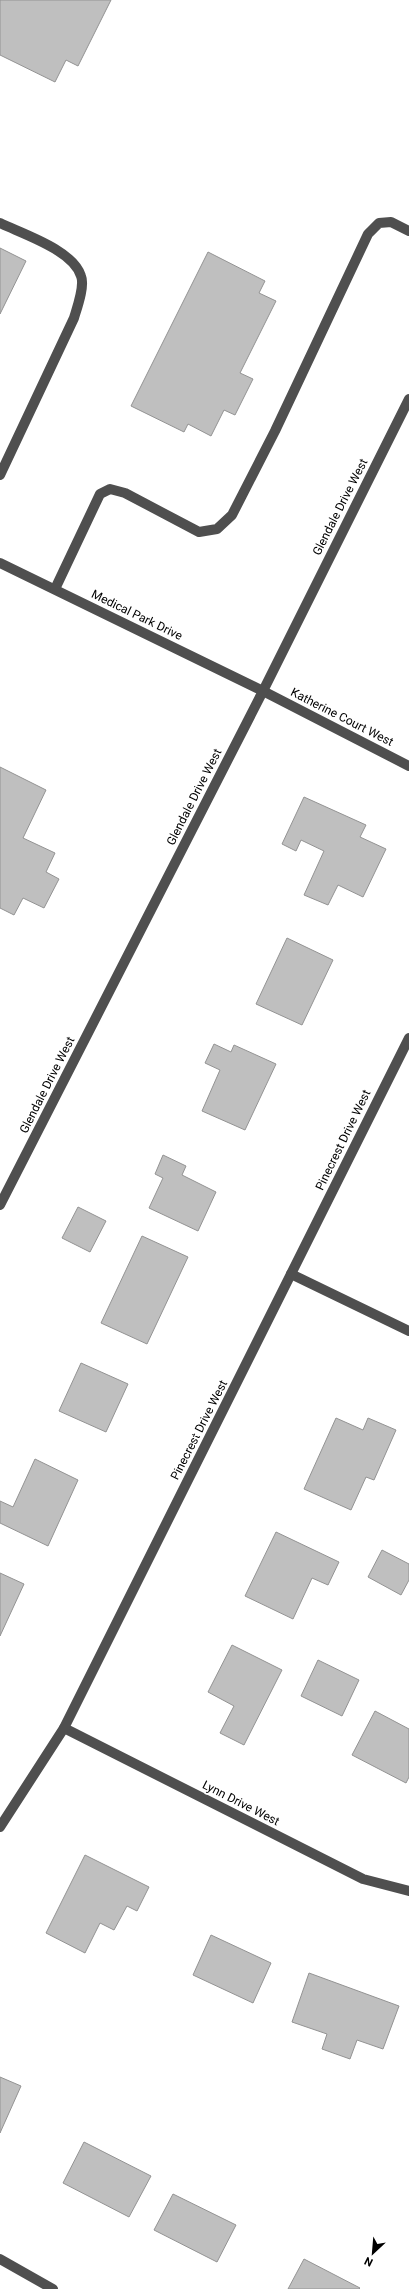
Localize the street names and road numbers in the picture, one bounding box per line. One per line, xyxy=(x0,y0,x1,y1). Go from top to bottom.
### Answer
street label: Glendale Drive West xyxy=(310,456,370,558)
street label: Medical Park Drive xyxy=(89,587,185,643)
street label: Katherine Court West xyxy=(288,685,396,749)
street label: Glendale Drive West xyxy=(164,746,224,848)
street label: Glendale Drive West xyxy=(17,1034,77,1136)
street label: Pinecrest Drive West xyxy=(313,1087,373,1193)
street label: Pinecrest Drive West xyxy=(168,1378,230,1482)
street label: Lynn Drive West xyxy=(200,1778,282,1828)

